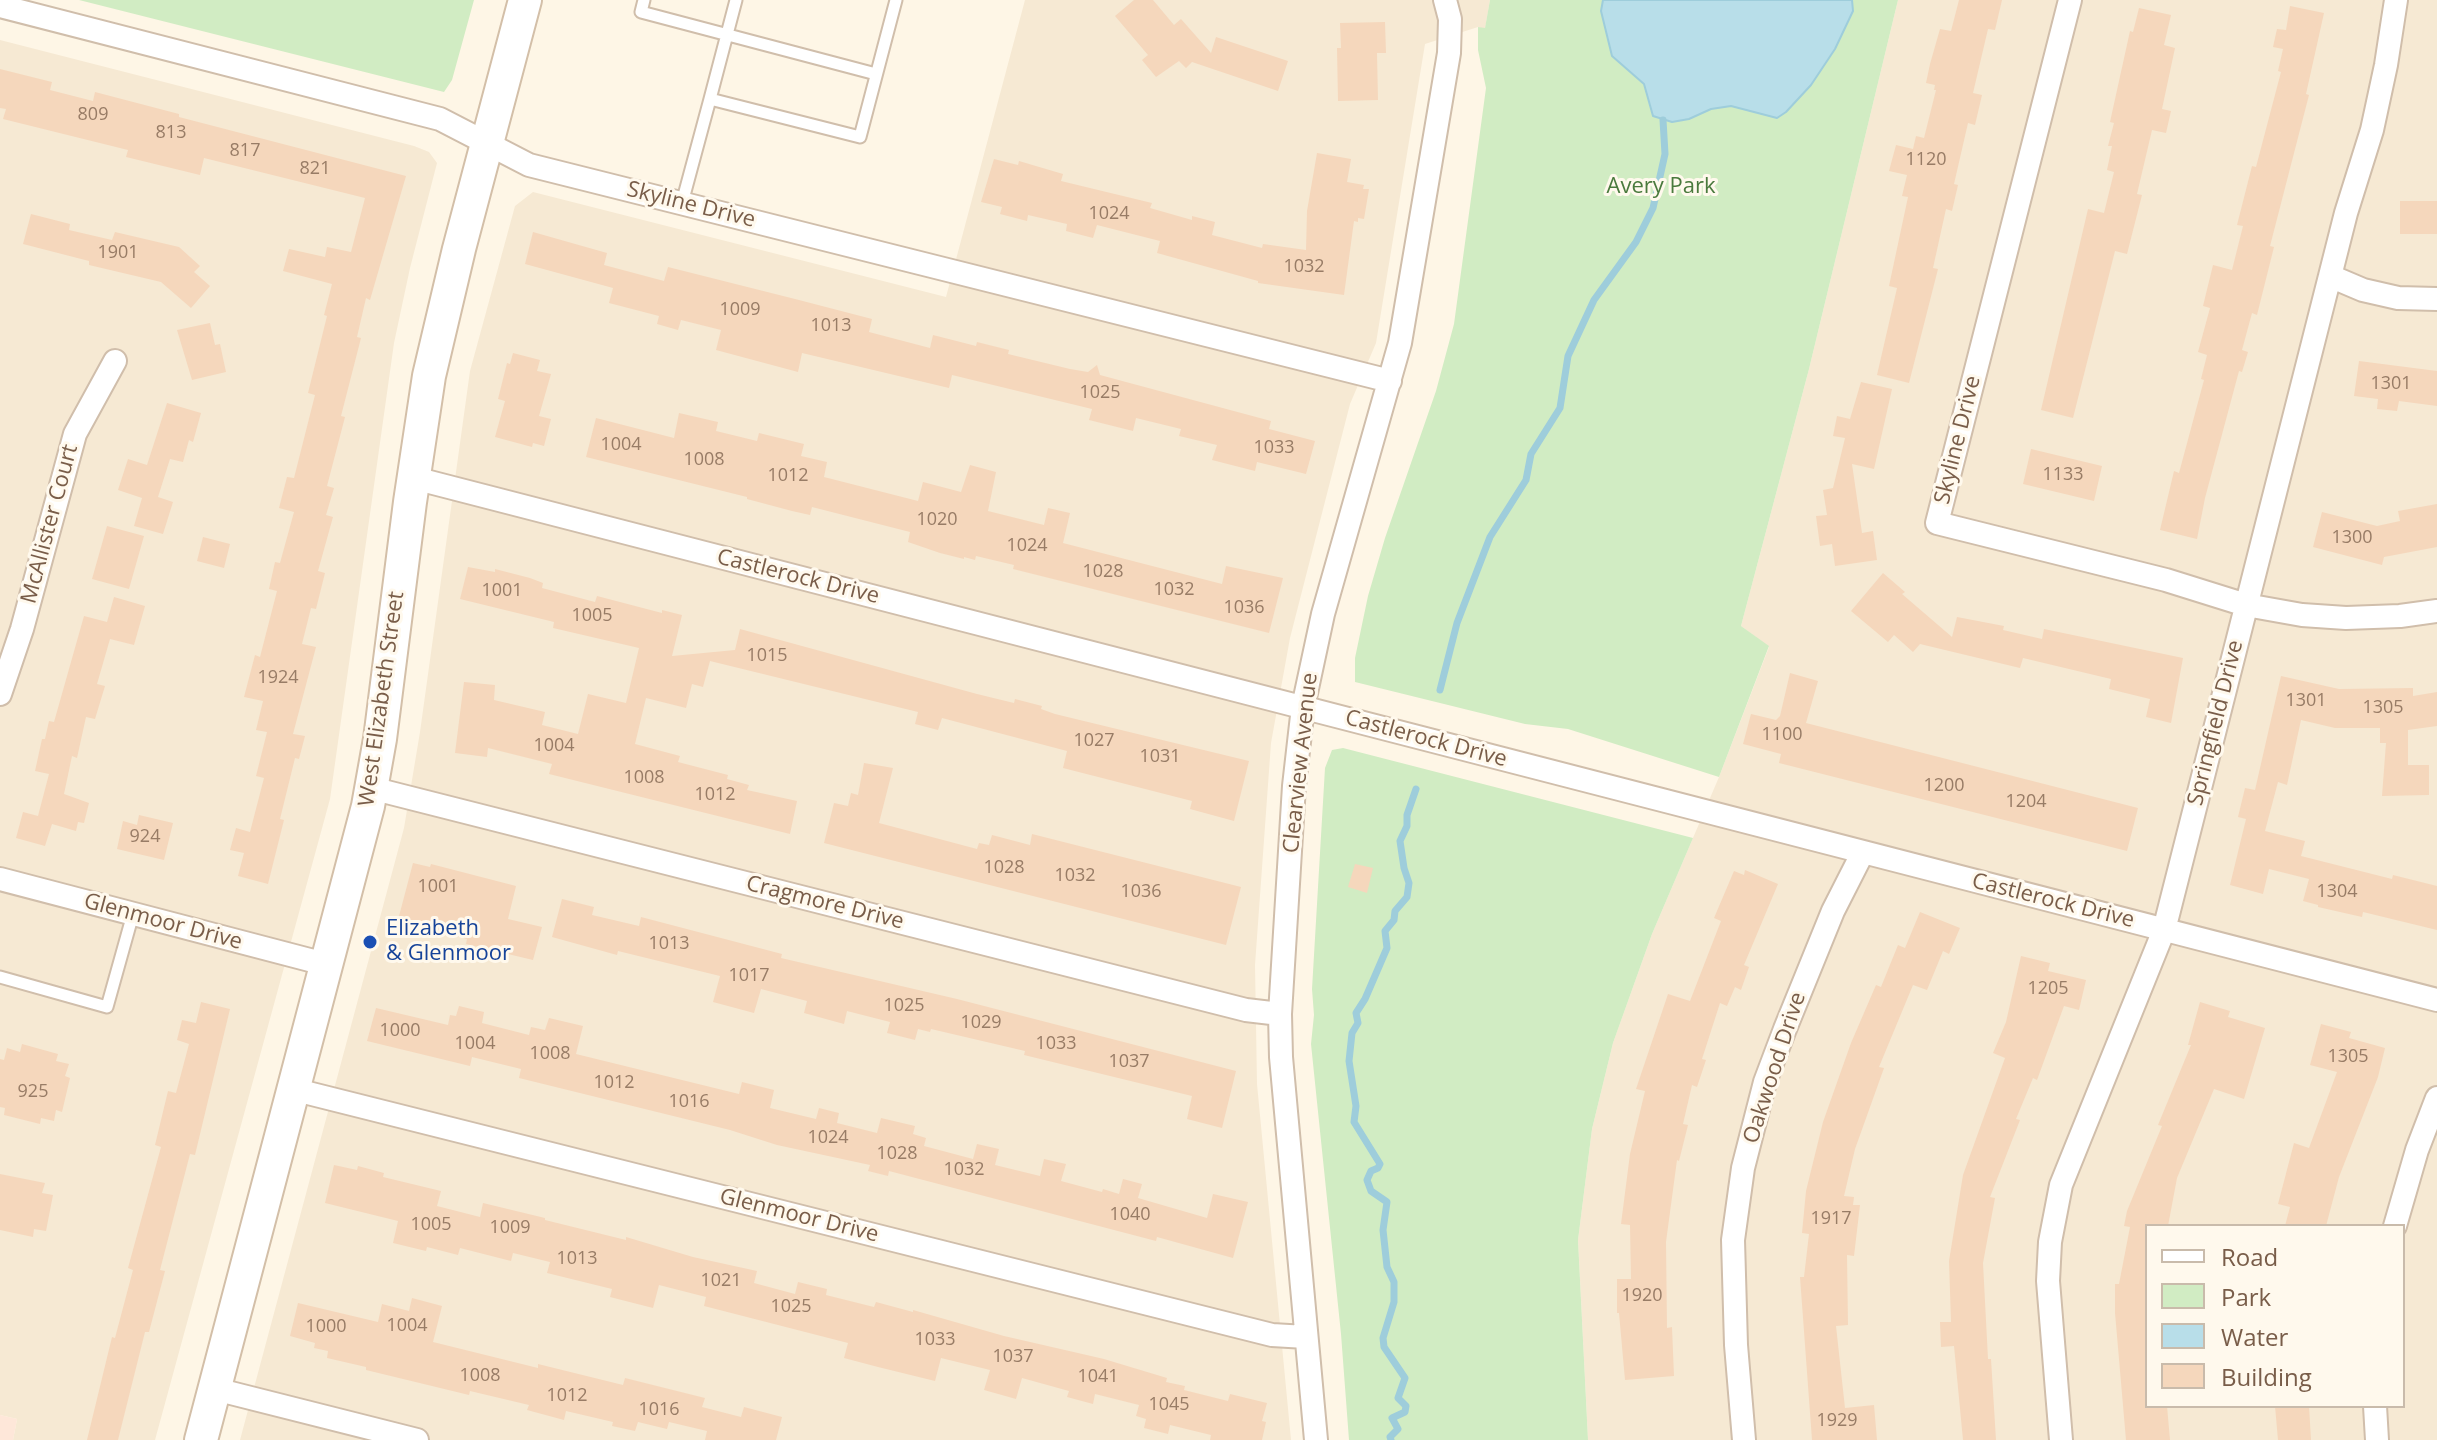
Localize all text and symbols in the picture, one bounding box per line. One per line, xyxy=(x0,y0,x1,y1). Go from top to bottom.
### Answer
house number: 809 xyxy=(78,104,108,126)
house number: 813 xyxy=(156,122,186,144)
house number: 817 xyxy=(230,140,260,162)
house number: 1120 xyxy=(1905,149,1947,171)
house number: 821 xyxy=(300,158,330,180)
park label: Avery Park xyxy=(1607,174,1715,200)
street label: Skyline Drive xyxy=(624,176,758,234)
house number: 1024 xyxy=(1088,203,1130,225)
house number: 1901 xyxy=(97,242,139,264)
house number: 1032 xyxy=(1283,256,1325,278)
house number: 1009 xyxy=(719,299,761,321)
house number: 1013 xyxy=(810,315,852,337)
street label: Skyline Drive xyxy=(1929,373,1987,507)
house number: 1301 xyxy=(2370,373,2412,395)
house number: 1025 xyxy=(1079,382,1121,404)
house number: 1004 xyxy=(600,434,642,456)
house number: 1033 xyxy=(1253,437,1295,459)
street label: McAllister Court xyxy=(16,442,84,606)
house number: 1008 xyxy=(683,449,725,471)
house number: 1133 xyxy=(2042,464,2084,486)
house number: 1012 xyxy=(767,465,809,487)
house number: 1020 xyxy=(916,509,958,531)
house number: 1300 xyxy=(2331,527,2373,549)
house number: 1024 xyxy=(1006,535,1048,557)
street label: Castlerock Drive xyxy=(714,544,882,610)
house number: 1028 xyxy=(1082,561,1124,583)
house number: 1032 xyxy=(1153,579,1195,601)
house number: 1001 xyxy=(481,580,523,602)
street label: West Elizabeth Street xyxy=(354,590,410,808)
house number: 1036 xyxy=(1223,597,1265,619)
house number: 1005 xyxy=(571,605,613,627)
street label: Springfield Drive xyxy=(2183,638,2249,808)
house number: 1015 xyxy=(746,645,788,667)
house number: 1924 xyxy=(257,667,299,689)
street label: Clearview Avenue xyxy=(1278,672,1324,854)
house number: 1301 xyxy=(2285,690,2327,712)
house number: 1305 xyxy=(2362,697,2404,719)
street label: Castlerock Drive xyxy=(1342,705,1510,773)
house number: 1100 xyxy=(1761,724,1803,746)
house number: 1027 xyxy=(1073,730,1115,752)
house number: 1004 xyxy=(533,735,575,757)
house number: 1031 xyxy=(1139,746,1181,768)
house number: 1008 xyxy=(623,767,665,789)
house number: 1200 xyxy=(1923,775,1965,797)
house number: 1012 xyxy=(694,784,736,806)
house number: 1204 xyxy=(2005,791,2047,813)
house number: 924 xyxy=(130,826,160,848)
house number: 1028 xyxy=(983,857,1025,879)
house number: 1032 xyxy=(1054,865,1096,887)
street label: Castlerock Drive xyxy=(1969,868,2137,934)
street label: Cragmore Drive xyxy=(743,871,907,935)
house number: 1001 xyxy=(417,876,459,898)
house number: 1036 xyxy=(1120,881,1162,903)
house number: 1304 xyxy=(2316,881,2358,903)
street label: Glenmoor Drive xyxy=(81,888,245,956)
place label: Elizabeth & Glenmoor xyxy=(386,916,511,968)
marker: Elizabeth & Glenmoor xyxy=(361,933,379,951)
house number: 1013 xyxy=(648,933,690,955)
house number: 1017 xyxy=(728,965,770,987)
house number: 1205 xyxy=(2027,978,2069,1000)
street label: Oakwood Drive xyxy=(1738,989,1812,1147)
house number: 1025 xyxy=(883,995,925,1017)
house number: 1029 xyxy=(960,1012,1002,1034)
house number: 1000 xyxy=(379,1020,421,1042)
house number: 1004 xyxy=(454,1033,496,1055)
house number: 1033 xyxy=(1035,1033,1077,1055)
house number: 1008 xyxy=(529,1043,571,1065)
house number: 1305 xyxy=(2327,1046,2369,1068)
house number: 1037 xyxy=(1108,1051,1150,1073)
house number: 1012 xyxy=(593,1072,635,1094)
house number: 925 xyxy=(18,1081,48,1103)
house number: 1016 xyxy=(668,1091,710,1113)
house number: 1024 xyxy=(807,1127,849,1149)
house number: 1028 xyxy=(876,1143,918,1165)
house number: 1032 xyxy=(943,1159,985,1181)
street label: Glenmoor Drive xyxy=(717,1184,881,1248)
house number: 1040 xyxy=(1109,1204,1151,1226)
house number: 1917 xyxy=(1810,1208,1852,1230)
house number: 1005 xyxy=(410,1214,452,1236)
house number: 1009 xyxy=(489,1217,531,1239)
legend xyxy=(2145,1224,2405,1408)
text: Road xyxy=(2221,1240,2278,1273)
house number: 1013 xyxy=(556,1248,598,1270)
house number: 1021 xyxy=(700,1270,742,1292)
text: Park xyxy=(2221,1280,2271,1313)
house number: 1920 xyxy=(1621,1285,1663,1307)
house number: 1025 xyxy=(770,1296,812,1318)
house number: 1004 xyxy=(386,1315,428,1337)
house number: 1000 xyxy=(305,1316,347,1338)
text: Water xyxy=(2221,1320,2288,1353)
house number: 1033 xyxy=(914,1329,956,1351)
house number: 1037 xyxy=(992,1346,1034,1368)
text: Building xyxy=(2221,1360,2312,1393)
house number: 1008 xyxy=(459,1365,501,1387)
house number: 1041 xyxy=(1077,1366,1119,1388)
house number: 1012 xyxy=(546,1385,588,1407)
house number: 1045 xyxy=(1148,1394,1190,1416)
house number: 1016 xyxy=(638,1399,680,1421)
house number: 1929 xyxy=(1816,1410,1858,1432)

